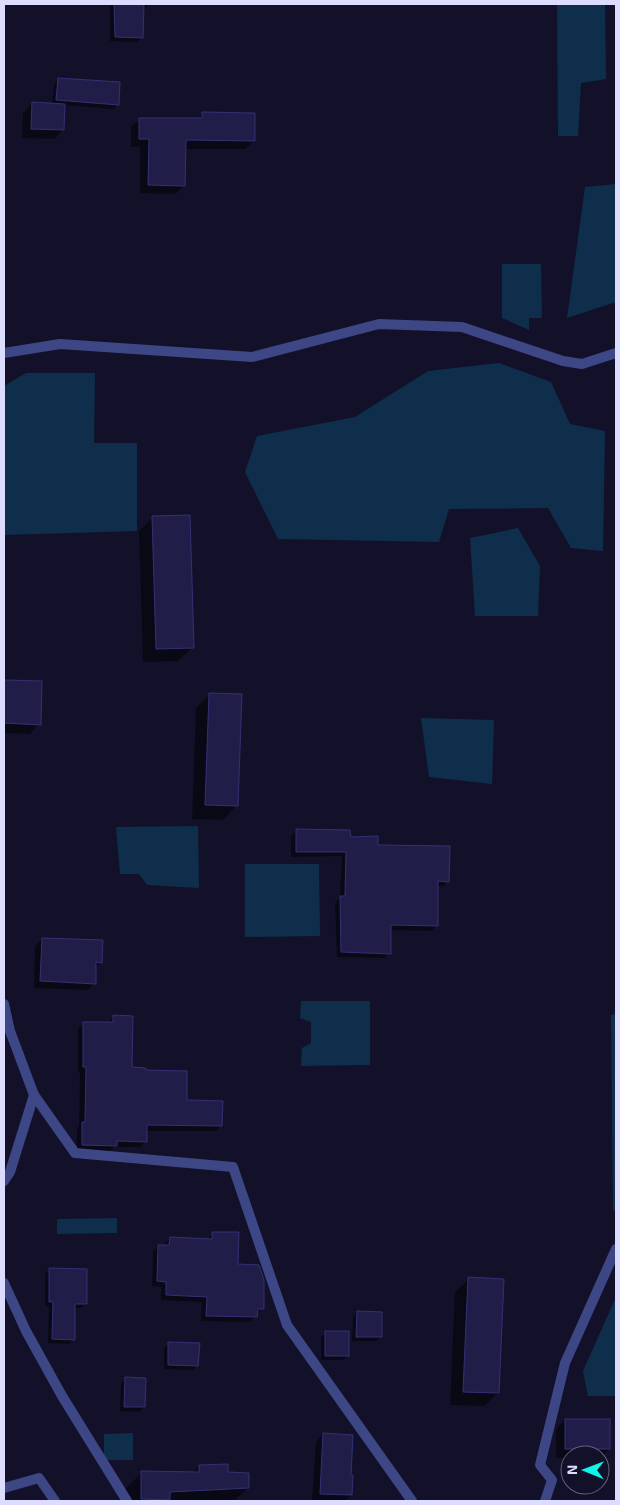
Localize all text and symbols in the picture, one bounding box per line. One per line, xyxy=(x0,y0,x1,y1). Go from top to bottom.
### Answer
north arrow xyxy=(560,1445,610,1495)
text: N xyxy=(563,1465,580,1475)

